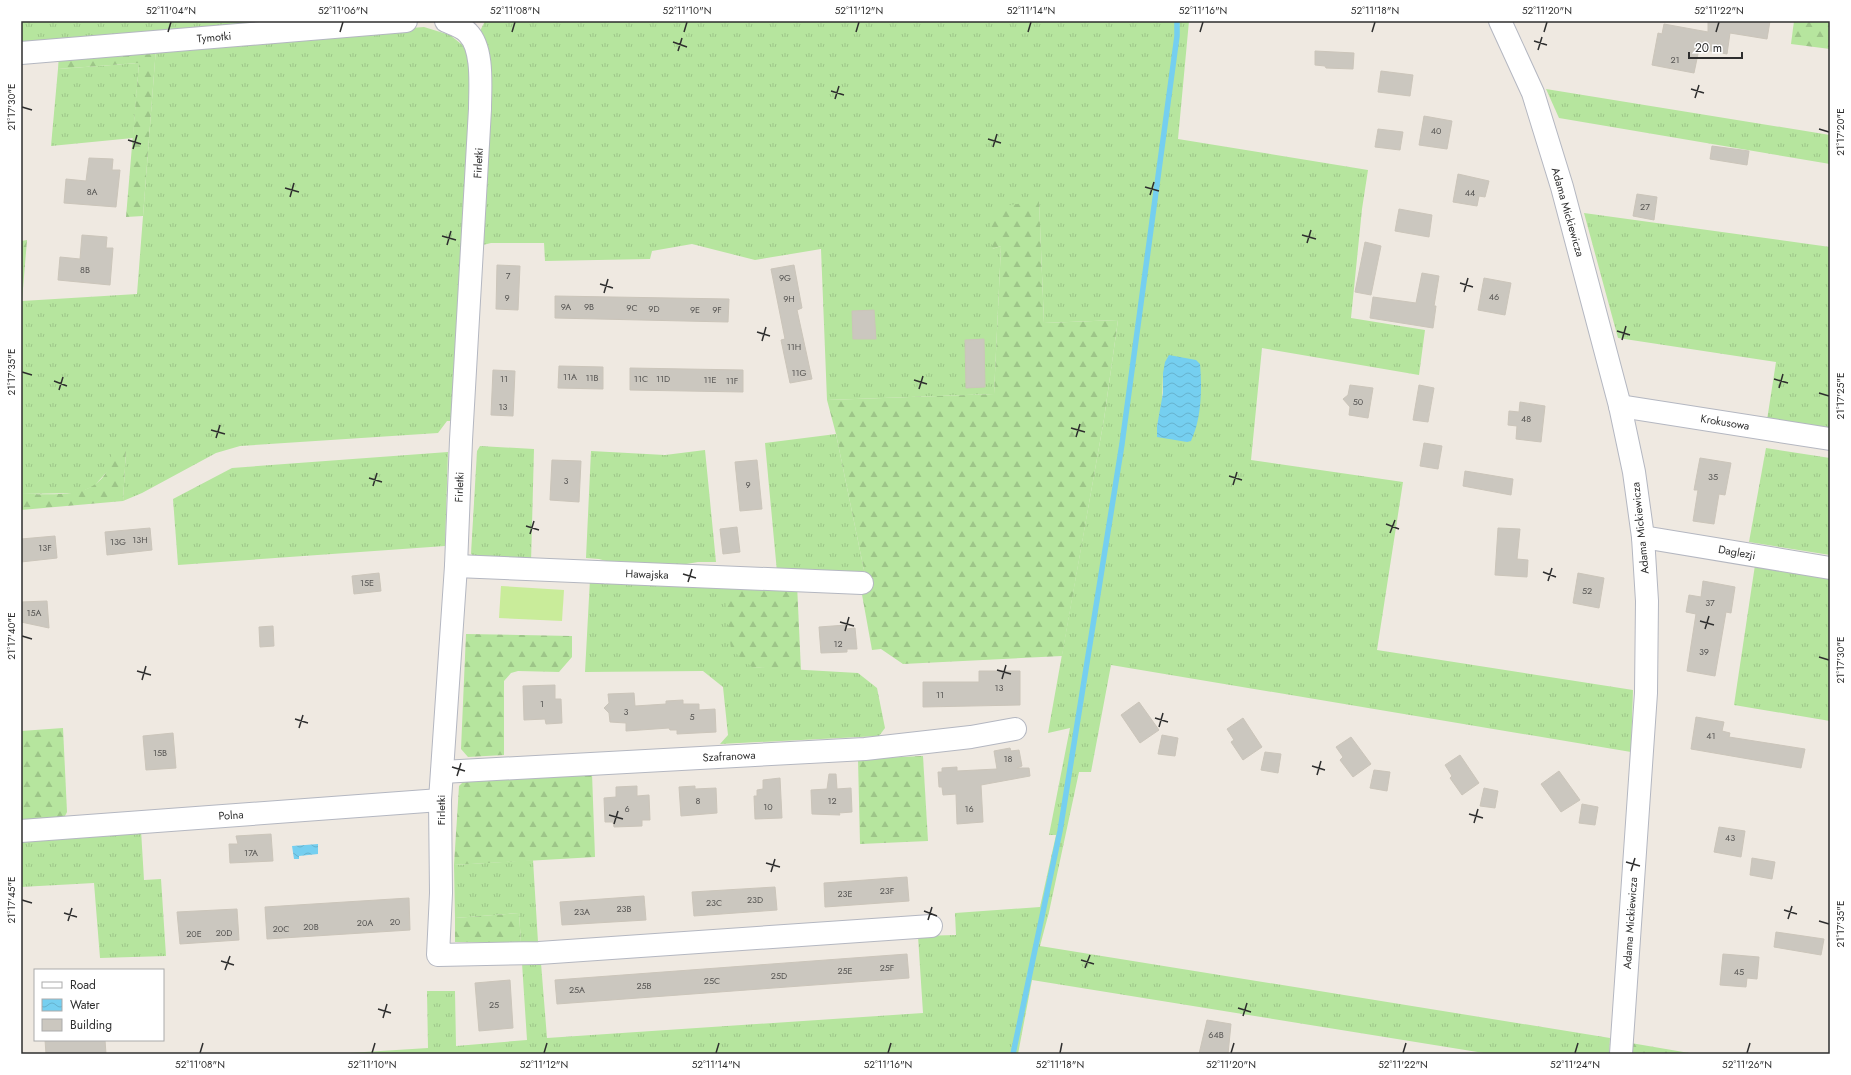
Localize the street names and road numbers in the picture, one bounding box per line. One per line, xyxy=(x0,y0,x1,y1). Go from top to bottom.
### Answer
street label: Tymotki xyxy=(196,28,232,46)
street label: Firletki xyxy=(469,147,487,179)
street label: Adama Mickiewicza xyxy=(1548,165,1588,259)
street label: Krokusowa xyxy=(1699,410,1751,434)
street label: Firletki xyxy=(450,471,468,503)
street label: Adama Mickiewicza xyxy=(1627,481,1653,575)
street label: Daglezji xyxy=(1717,541,1757,563)
street label: Hawajska xyxy=(625,565,669,583)
street label: Szafranowa xyxy=(702,747,756,765)
street label: Firletki xyxy=(433,795,449,825)
street label: Polna xyxy=(218,806,244,824)
street label: Adama Mickiewicza xyxy=(1619,876,1641,970)

